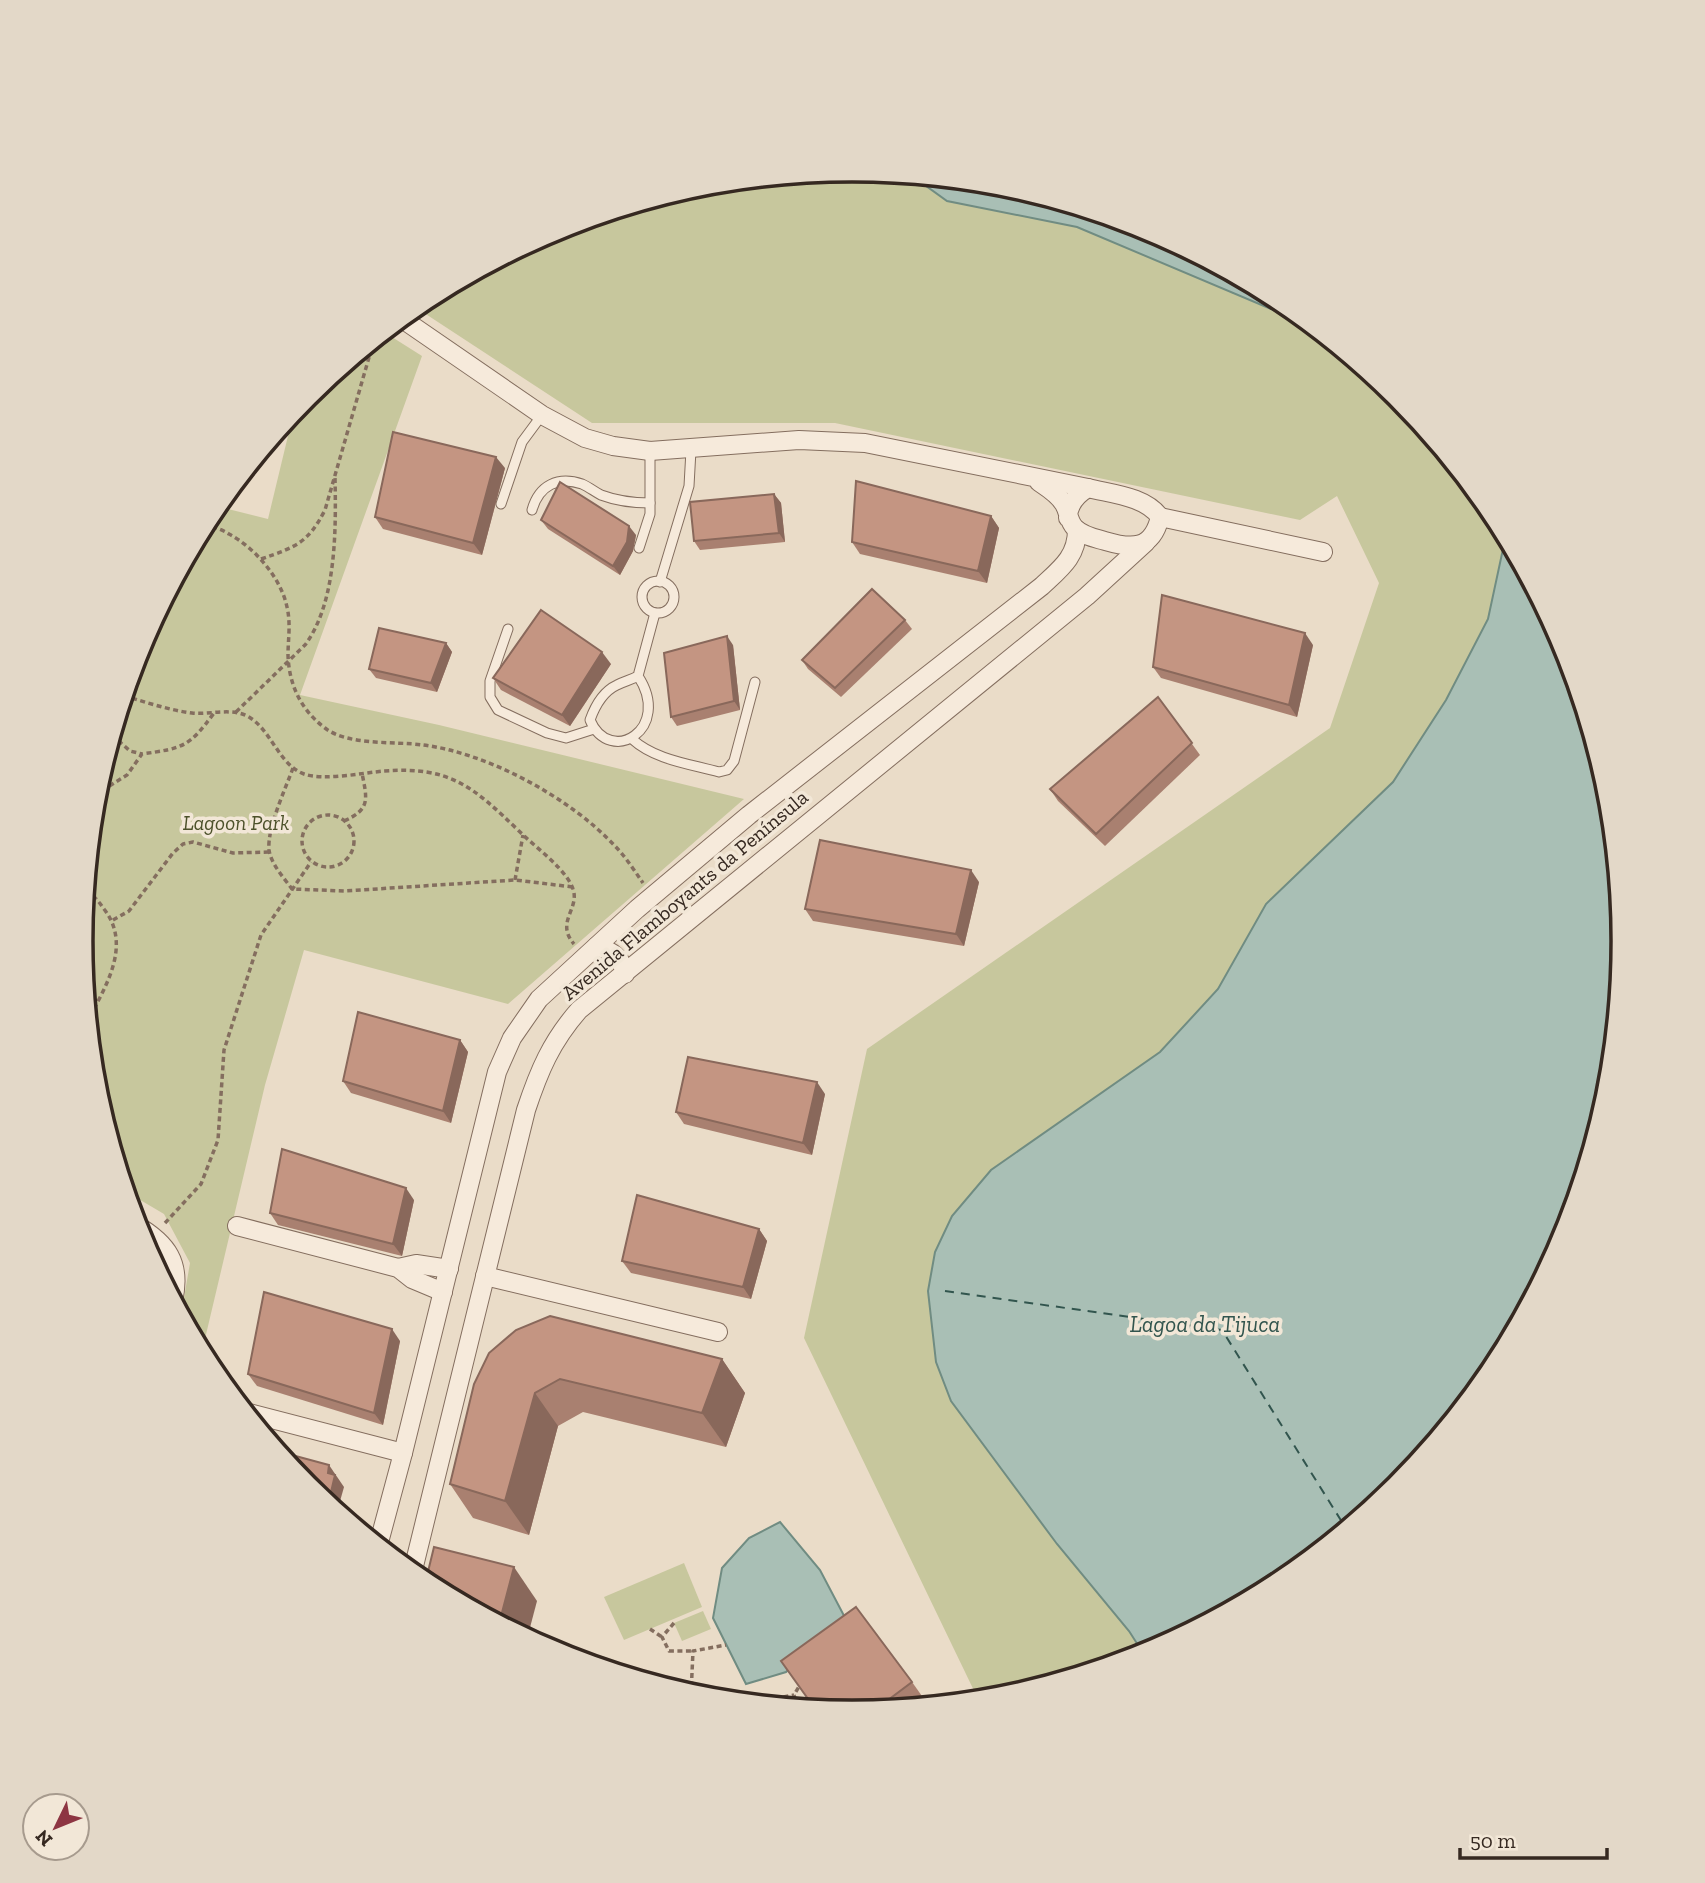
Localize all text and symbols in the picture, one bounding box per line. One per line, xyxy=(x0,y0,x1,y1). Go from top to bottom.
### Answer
street label: Avenida Flamboyants da Península xyxy=(557,784,813,1005)
park label: Lagoon Park xyxy=(183,810,289,835)
water label: Lagoa da Tijuca xyxy=(1130,1310,1280,1338)
north arrow xyxy=(21,1792,91,1862)
scale bar xyxy=(1460,1816,1607,1860)
text: N xyxy=(31,1825,57,1851)
text: 50 m xyxy=(1470,1828,1516,1853)

